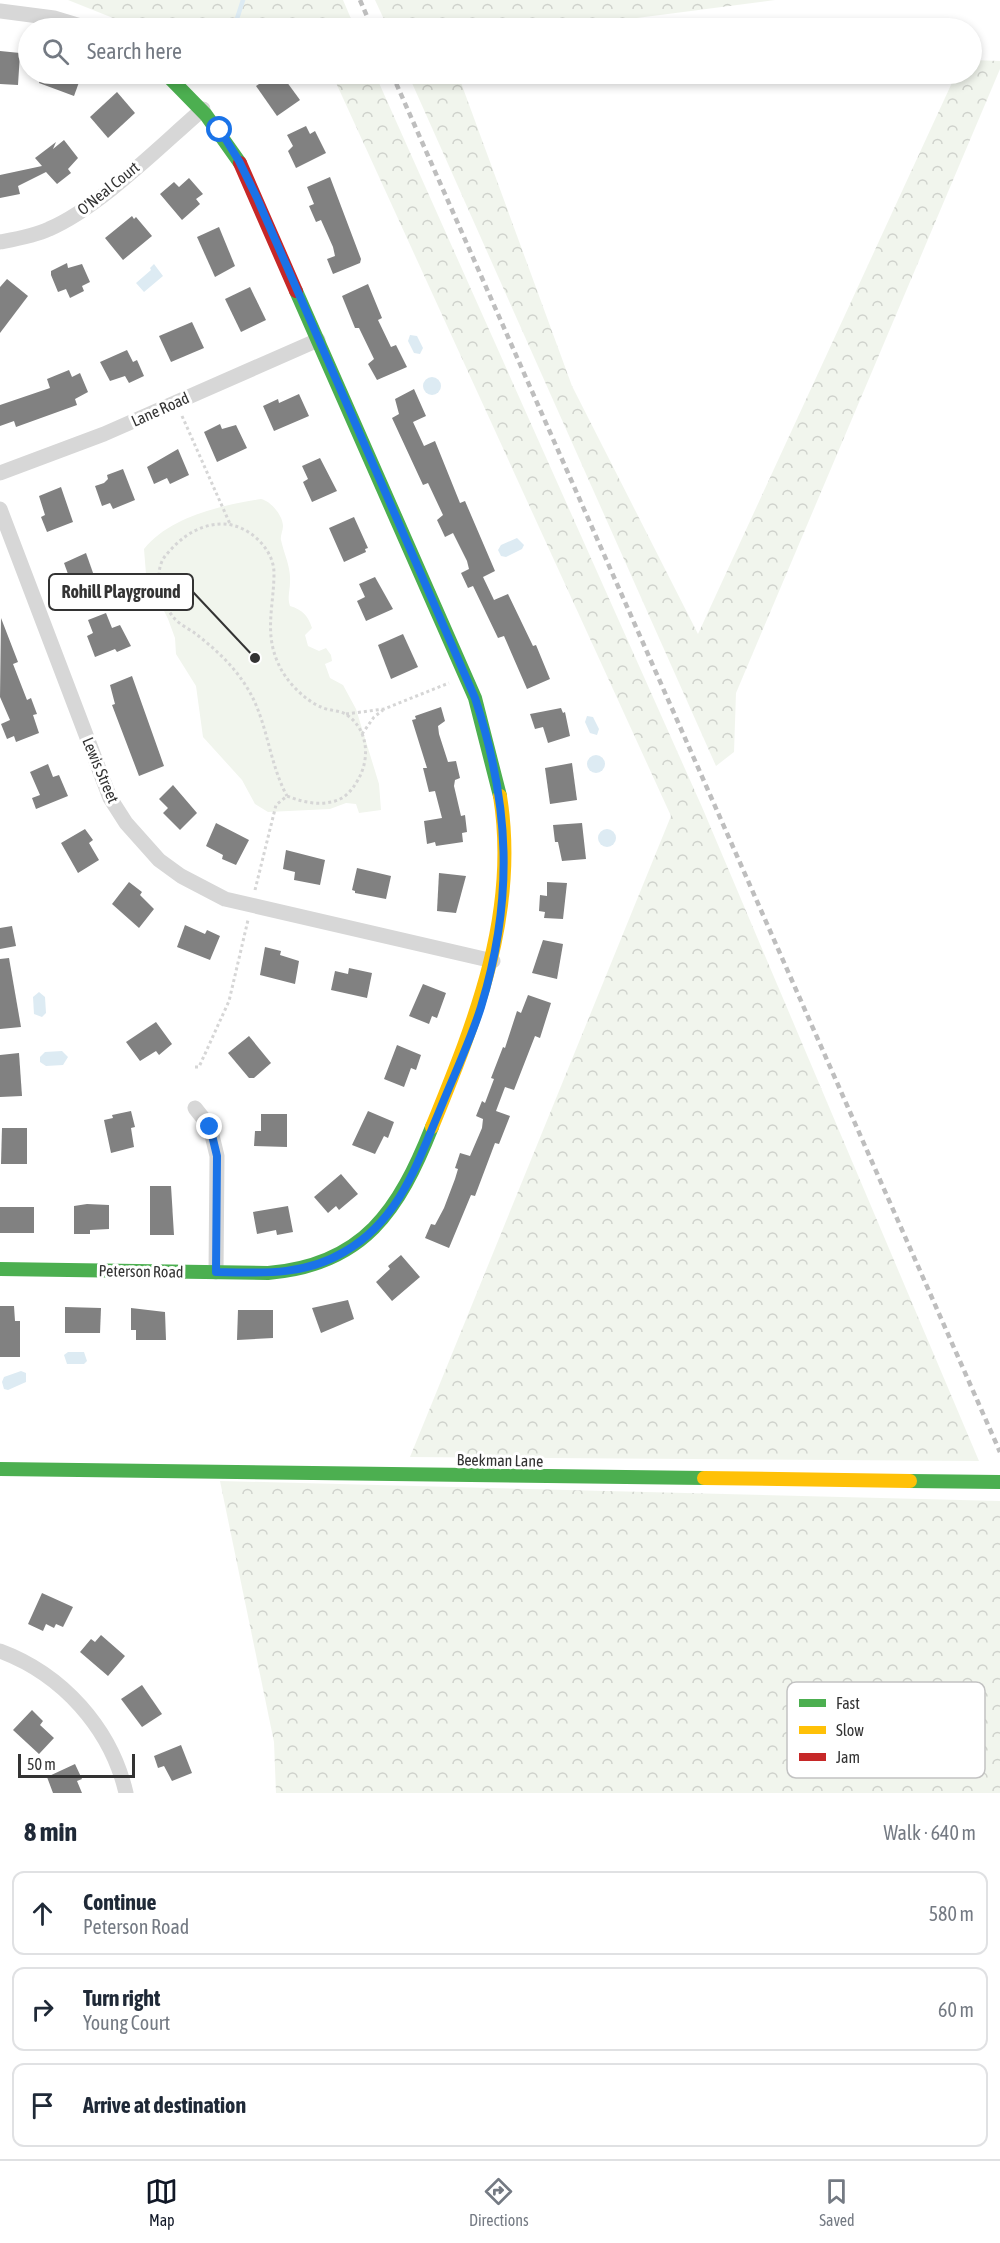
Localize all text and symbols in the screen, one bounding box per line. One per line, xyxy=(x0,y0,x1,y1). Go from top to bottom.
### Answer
search box xyxy=(18,18,982,84)
icon: search xyxy=(39,35,72,68)
text: Search here xyxy=(87,38,182,64)
route start xyxy=(206,116,232,142)
street label: O'Neal Court xyxy=(74,157,143,218)
street label: Lane Road xyxy=(128,388,192,430)
callout: Rohill Playground xyxy=(49,574,193,610)
text: Rohill Playground xyxy=(61,581,181,602)
street label: Lewis Street xyxy=(79,735,123,806)
route end xyxy=(196,1113,222,1139)
street label: Peterson Road xyxy=(98,1261,184,1281)
street label: Beekman Lane xyxy=(457,1450,543,1470)
legend xyxy=(787,1682,985,1778)
text: Fast xyxy=(836,1694,860,1712)
text: Slow xyxy=(836,1721,864,1739)
text: Jam xyxy=(836,1748,860,1766)
scale bar xyxy=(18,1751,135,1778)
text: 50 m xyxy=(27,1755,56,1773)
text: 8 min xyxy=(24,1817,77,1847)
text: Walk · 640 m xyxy=(884,1821,976,1844)
text: Continue xyxy=(83,1889,157,1915)
icon: ahead xyxy=(26,1897,59,1930)
text: 580 m xyxy=(929,1902,974,1925)
text: Peterson Road xyxy=(83,1915,189,1938)
text: Turn right xyxy=(83,1985,160,2011)
icon: right xyxy=(26,1993,59,2026)
text: 60 m xyxy=(938,1998,974,2021)
text: Young Court xyxy=(83,2011,170,2034)
icon: arrive xyxy=(26,2089,59,2122)
text: Arrive at destination xyxy=(83,2092,246,2118)
tab: Map xyxy=(145,2175,178,2229)
tab: Directions xyxy=(469,2175,529,2229)
tab: Saved xyxy=(819,2175,855,2229)

